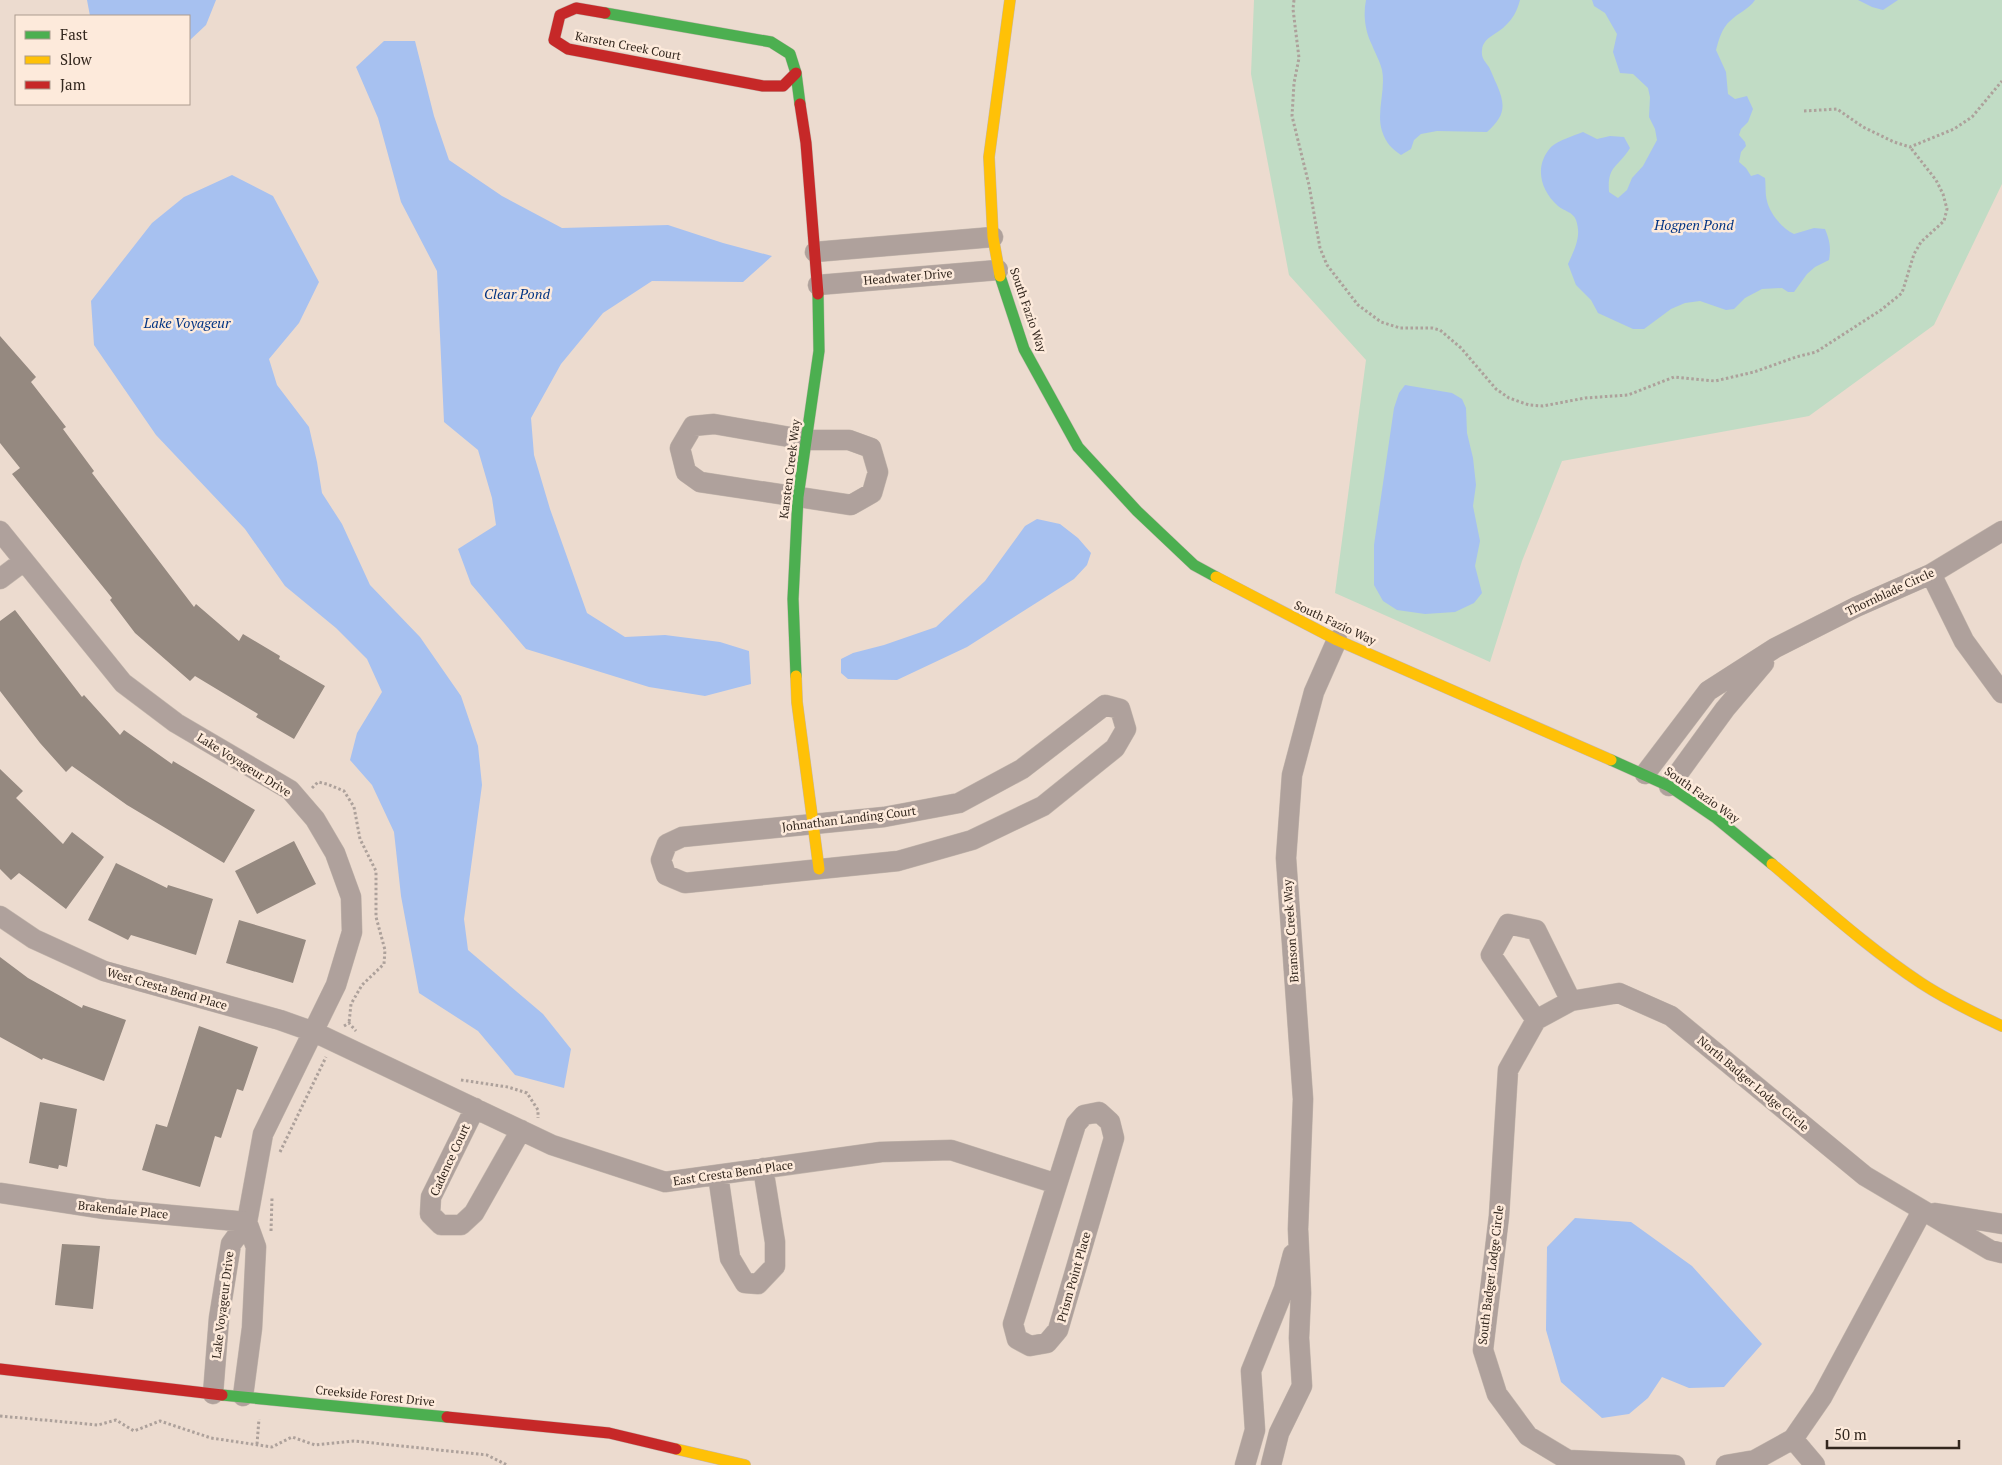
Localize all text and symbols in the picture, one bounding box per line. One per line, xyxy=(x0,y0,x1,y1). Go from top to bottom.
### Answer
legend xyxy=(15,15,190,105)
text: Fast xyxy=(60,24,88,44)
street label: Karsten Creek Court xyxy=(574,28,683,63)
text: Slow xyxy=(60,49,93,69)
text: Jam xyxy=(60,74,86,94)
water label: Hogpen Pond xyxy=(1653,215,1734,234)
street label: Headwater Drive xyxy=(863,265,953,288)
street label: South Fazio Way xyxy=(1007,266,1050,355)
water label: Clear Pond xyxy=(484,284,550,303)
water label: Lake Voyageur xyxy=(143,313,231,332)
street label: Karsten Creek Way xyxy=(776,417,803,520)
street label: Thornblade Circle xyxy=(1843,564,1936,619)
street label: South Fazio Way xyxy=(1292,597,1379,648)
street label: Lake Voyageur Drive xyxy=(194,730,294,800)
street label: South Fazio Way xyxy=(1662,763,1744,827)
street label: Johnathan Landing Court xyxy=(781,803,917,834)
street label: Branson Creek Way xyxy=(1279,878,1302,983)
street label: West Cresta Bend Place xyxy=(105,964,229,1013)
street label: North Badger Lodge Circle xyxy=(1695,1033,1812,1135)
street label: Cadence Court xyxy=(426,1121,473,1198)
street label: East Cresta Bend Place xyxy=(672,1157,794,1188)
street label: Brakendale Place xyxy=(77,1197,169,1222)
street label: South Badger Lodge Circle xyxy=(1474,1204,1507,1346)
street label: Prism Point Place xyxy=(1053,1230,1094,1324)
street label: Lake Voyageur Drive xyxy=(208,1250,237,1360)
street label: Creekside Forest Drive xyxy=(315,1382,436,1409)
scale bar xyxy=(1827,1418,1960,1450)
text: 50 m xyxy=(1834,1424,1867,1444)

